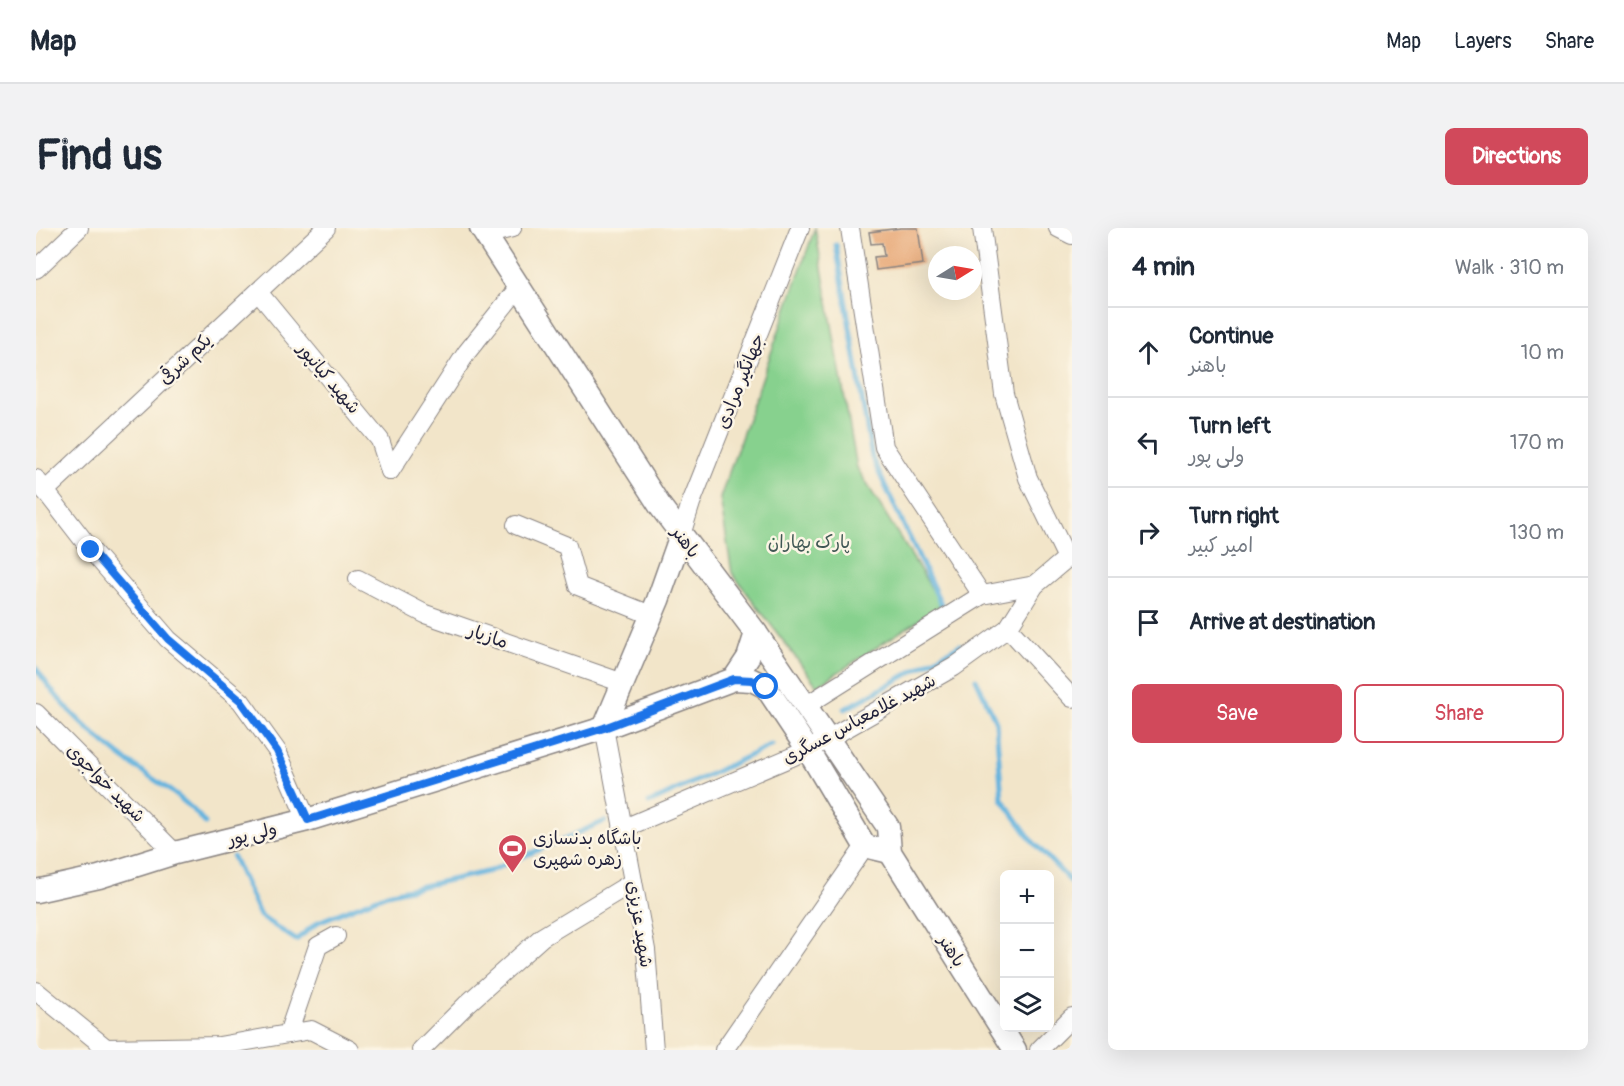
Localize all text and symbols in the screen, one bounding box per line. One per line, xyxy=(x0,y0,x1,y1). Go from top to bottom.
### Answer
text: Map xyxy=(30,24,76,59)
text: Map xyxy=(1386,28,1421,55)
text: Layers xyxy=(1454,28,1512,55)
text: Share xyxy=(1545,28,1594,55)
button: Directions xyxy=(1445,128,1588,185)
text: Find us xyxy=(36,130,162,182)
north arrow xyxy=(928,246,982,300)
text: 4 min xyxy=(1132,251,1195,283)
text: Walk · 310 m xyxy=(1455,255,1564,280)
text: Continue xyxy=(1189,322,1273,350)
street label: یکم شرقی xyxy=(153,328,218,391)
street label: جهانگیر مرادی xyxy=(711,330,770,432)
street label: شهید کیانپور xyxy=(291,336,365,419)
icon: ahead xyxy=(1132,336,1165,369)
text: 10 m xyxy=(1520,340,1564,365)
text: باهنر xyxy=(1189,353,1227,378)
text: Turn left xyxy=(1189,412,1271,440)
icon: left xyxy=(1132,426,1165,459)
text: 170 m xyxy=(1510,430,1564,455)
text: ولی پور xyxy=(1189,443,1245,468)
text: Turn right xyxy=(1189,502,1279,530)
icon: right xyxy=(1132,516,1165,549)
street label: باهنر xyxy=(665,520,705,563)
text: 130 m xyxy=(1509,520,1564,545)
park label: پارک بهاران xyxy=(768,531,850,554)
text: امیر کبیر xyxy=(1189,533,1253,558)
route end xyxy=(77,536,103,562)
icon: arrive xyxy=(1132,606,1165,639)
text: Arrive at destination xyxy=(1189,608,1375,636)
street label: مازیار xyxy=(463,618,511,654)
street label: شهید غلامعباس عسگری xyxy=(779,669,940,770)
route start xyxy=(752,673,778,699)
button: Save xyxy=(1132,684,1342,743)
button: Share xyxy=(1354,684,1564,743)
street label: شهید خواجوی xyxy=(61,739,150,828)
street label: ولی پور xyxy=(223,817,279,852)
place label: باشگاه بدنسازی زهره شهپری xyxy=(533,827,642,871)
sports icon: باشگاه بدنسازی زهره شهپری xyxy=(496,832,528,874)
map controls xyxy=(1000,870,1054,1032)
button: + xyxy=(1000,870,1054,924)
street label: شهید عزیزی xyxy=(621,879,658,969)
button: − xyxy=(1000,924,1054,978)
street label: باهنر xyxy=(932,929,970,972)
button: layers xyxy=(1000,978,1054,1032)

